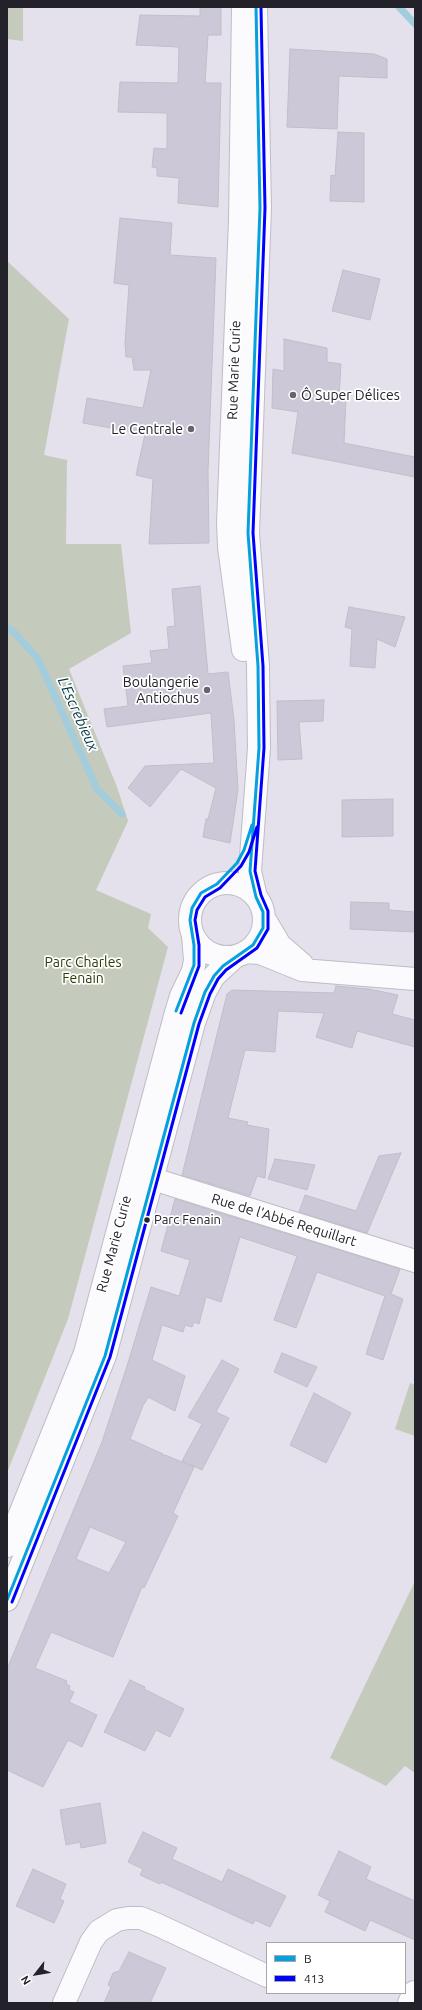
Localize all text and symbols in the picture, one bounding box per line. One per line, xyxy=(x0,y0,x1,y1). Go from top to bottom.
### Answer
street label: Rue Marie Curie xyxy=(224,320,244,420)
place label: Ô Super Délices xyxy=(301,387,400,403)
marker: Ô Super Délices xyxy=(288,390,298,400)
place label: Le Centrale xyxy=(111,421,183,437)
marker: Le Centrale xyxy=(186,424,196,434)
water label: L'Escrebieux xyxy=(54,674,102,754)
place label: Boulangerie Antiochus xyxy=(123,674,199,706)
marker: Boulangerie Antiochus xyxy=(202,685,212,695)
park label: Parc Charles Fenain xyxy=(45,954,121,986)
street label: Rue de l'Abbé Requillart xyxy=(209,1190,359,1250)
street label: Rue Marie Curie xyxy=(93,1194,135,1294)
place label: Parc Fenain xyxy=(154,1212,221,1228)
marker: Parc Fenain xyxy=(142,1215,152,1225)
legend xyxy=(266,1942,406,1994)
text: B xyxy=(304,1952,312,1965)
north arrow xyxy=(16,1954,56,1994)
text: 413 xyxy=(304,1972,324,1985)
text: N xyxy=(18,1974,33,1987)

